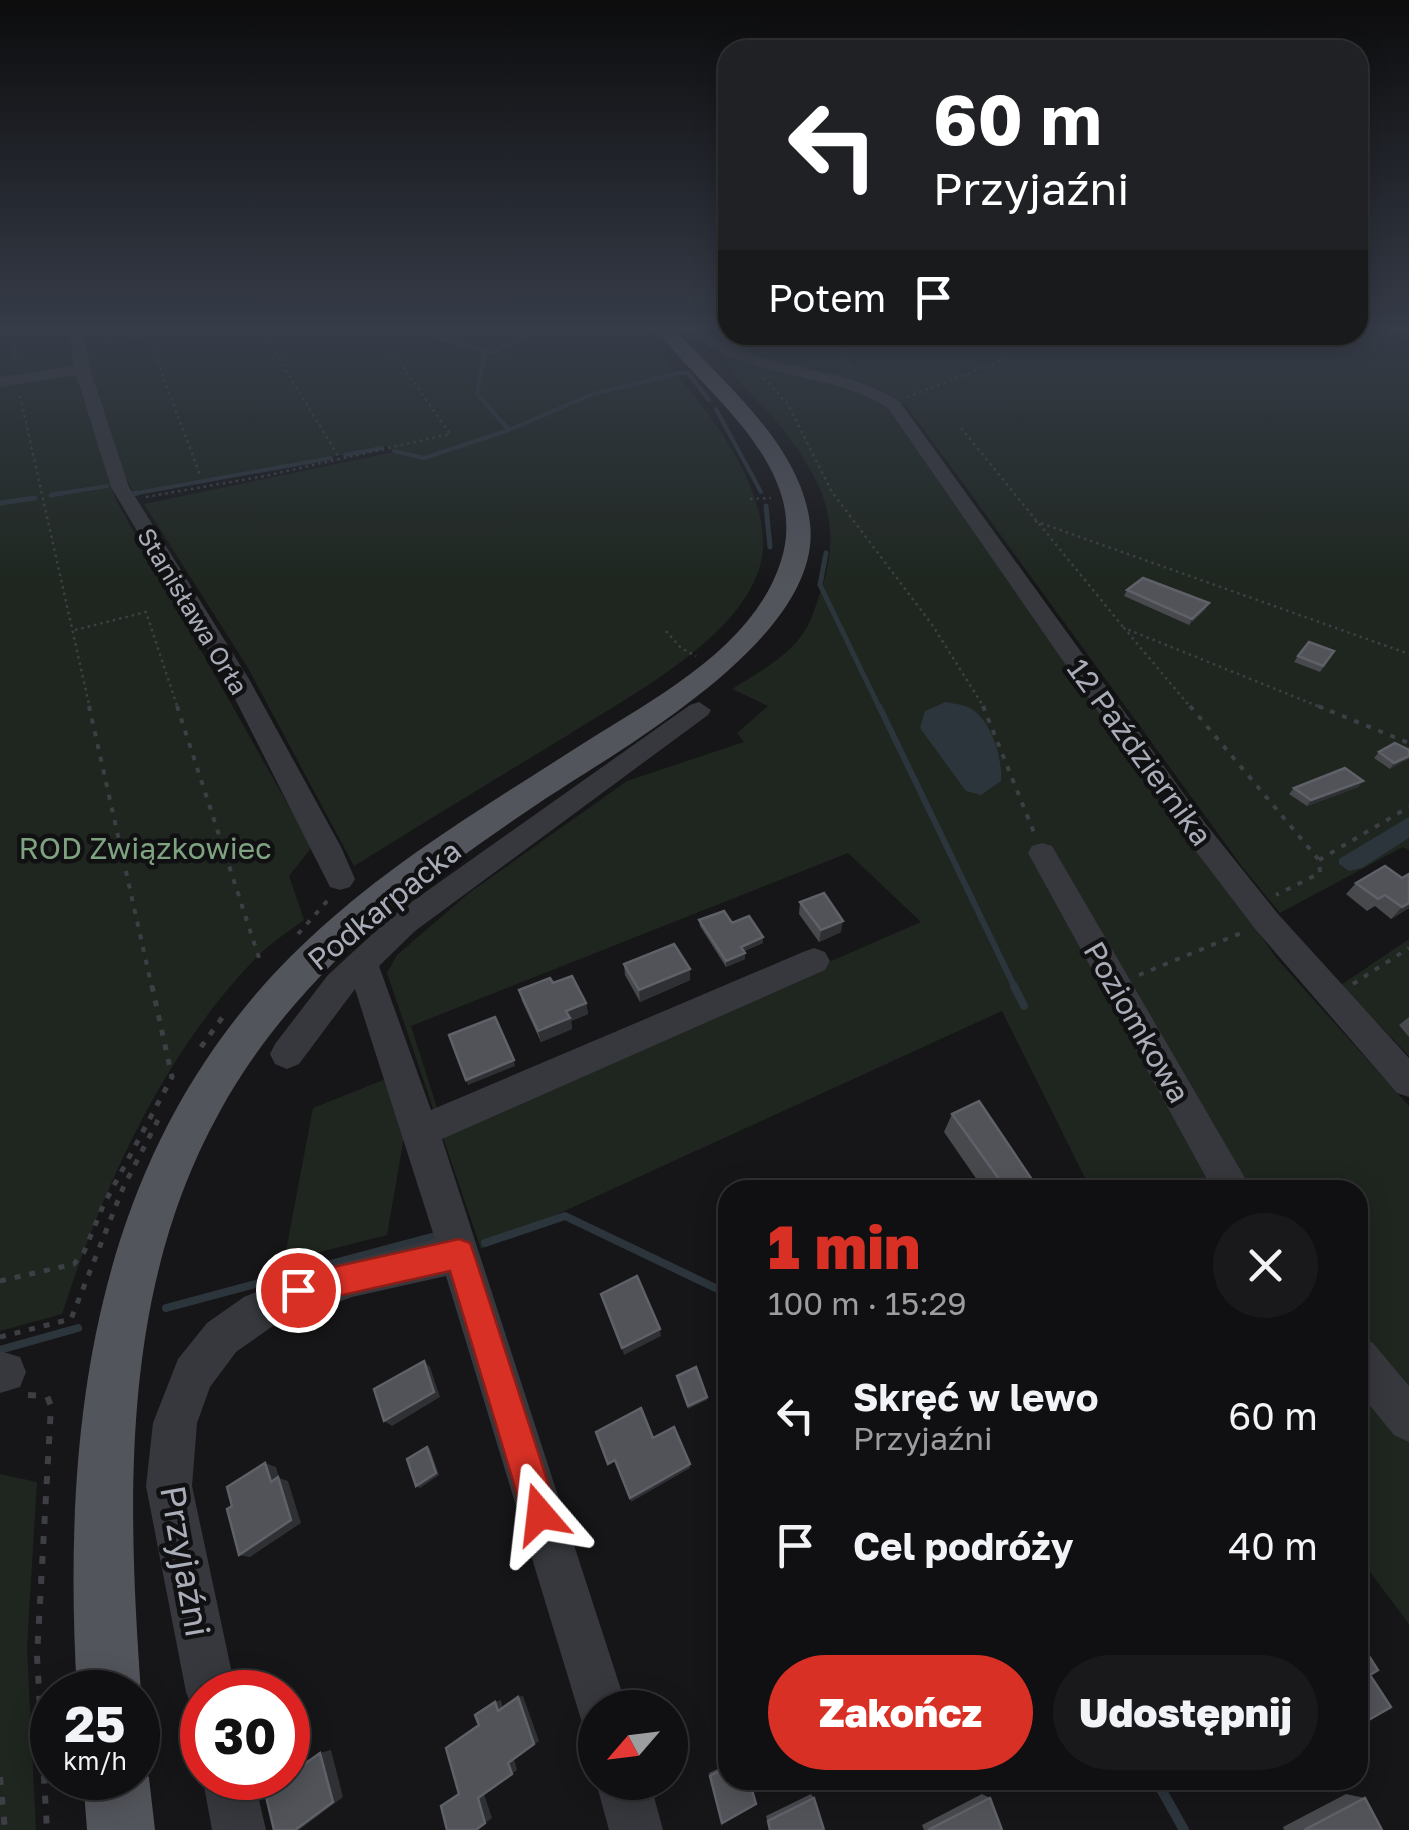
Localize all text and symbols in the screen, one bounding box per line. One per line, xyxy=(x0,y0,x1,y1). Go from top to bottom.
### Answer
text: 60 m xyxy=(933,76,1102,160)
icon: left xyxy=(768,80,898,210)
text: Przyjaźni xyxy=(933,161,1129,215)
icon: arrive xyxy=(906,270,961,325)
text: Potem xyxy=(768,275,886,320)
street label: Stanisława Orła xyxy=(131,522,255,700)
street label: 12 Października xyxy=(1060,652,1220,852)
park label: ROD Związkowiec xyxy=(18,830,272,866)
street label: Podkarpacka xyxy=(300,832,468,978)
street label: Poziomkowa xyxy=(1076,935,1198,1109)
text: 1 min xyxy=(768,1210,920,1282)
button: close xyxy=(1213,1213,1318,1318)
pin xyxy=(256,1248,341,1333)
icon: arrive xyxy=(271,1263,326,1318)
text: 100 m · 15:29 xyxy=(768,1284,967,1322)
text: Skręć w lewo xyxy=(853,1374,1098,1419)
icon: left xyxy=(768,1388,823,1443)
text: 60 m xyxy=(1228,1393,1318,1438)
text: Przyjaźni xyxy=(853,1419,993,1457)
position arrow xyxy=(488,1462,592,1566)
street label: Przyjaźni xyxy=(152,1482,220,1640)
icon: arrive xyxy=(768,1518,823,1573)
text: Cel podróży xyxy=(853,1523,1074,1568)
text: 40 m xyxy=(1228,1523,1318,1568)
button: Zakończ xyxy=(768,1655,1033,1770)
button: Udostępnij xyxy=(1053,1655,1318,1770)
speed limit sign: 30 xyxy=(180,1670,310,1800)
north arrow xyxy=(578,1690,688,1800)
map controls xyxy=(578,1690,688,1800)
text: 25 xyxy=(64,1693,125,1753)
text: km/h xyxy=(63,1745,127,1776)

